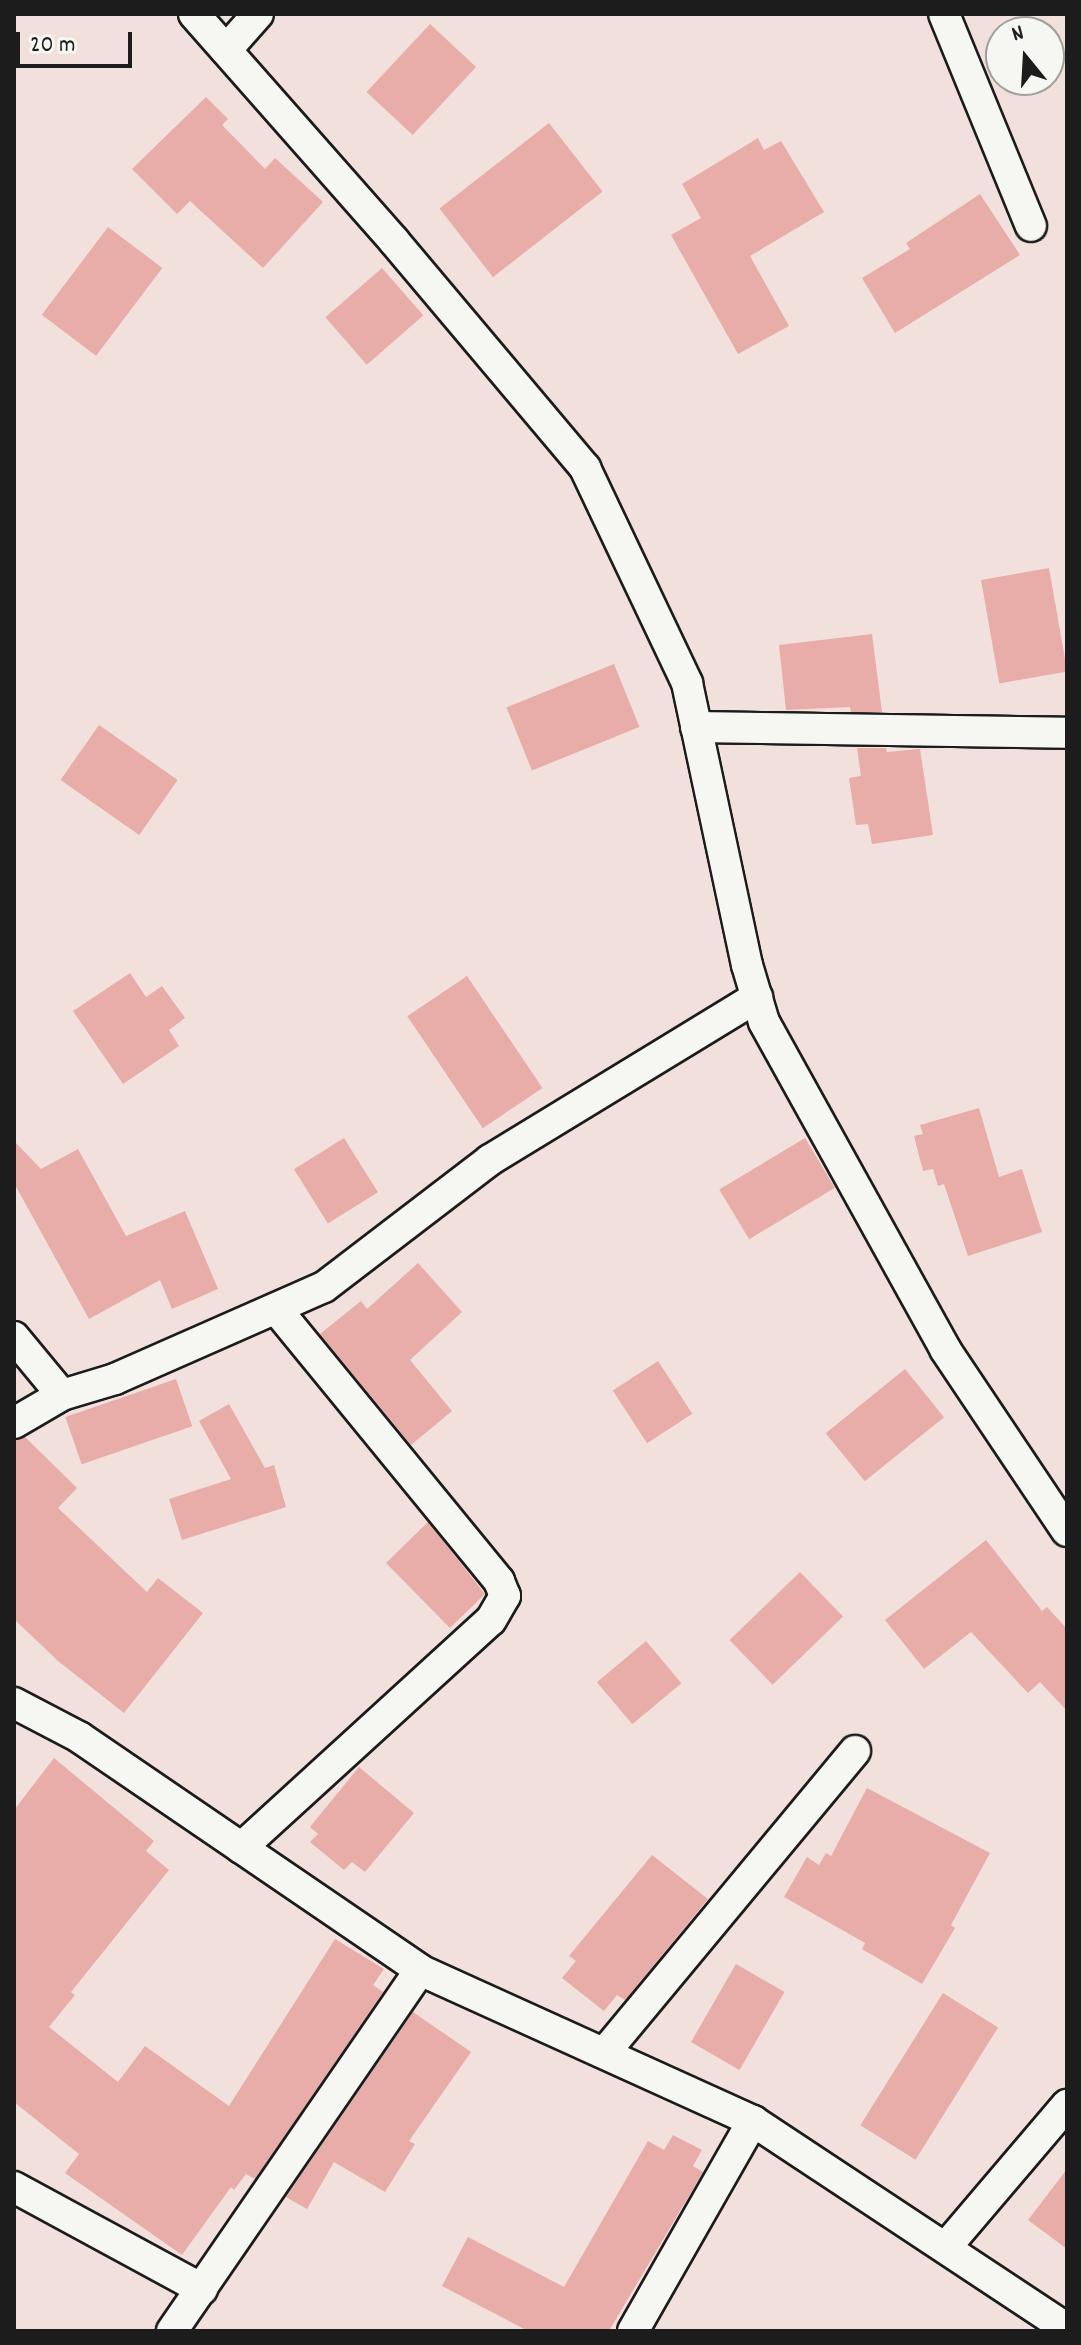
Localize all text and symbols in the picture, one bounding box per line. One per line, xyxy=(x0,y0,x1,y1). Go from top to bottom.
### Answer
scale bar xyxy=(20,16,136,66)
north arrow xyxy=(985,16,1065,96)
text: N xyxy=(1008,18,1028,51)
text: 20 m xyxy=(30,29,76,63)

